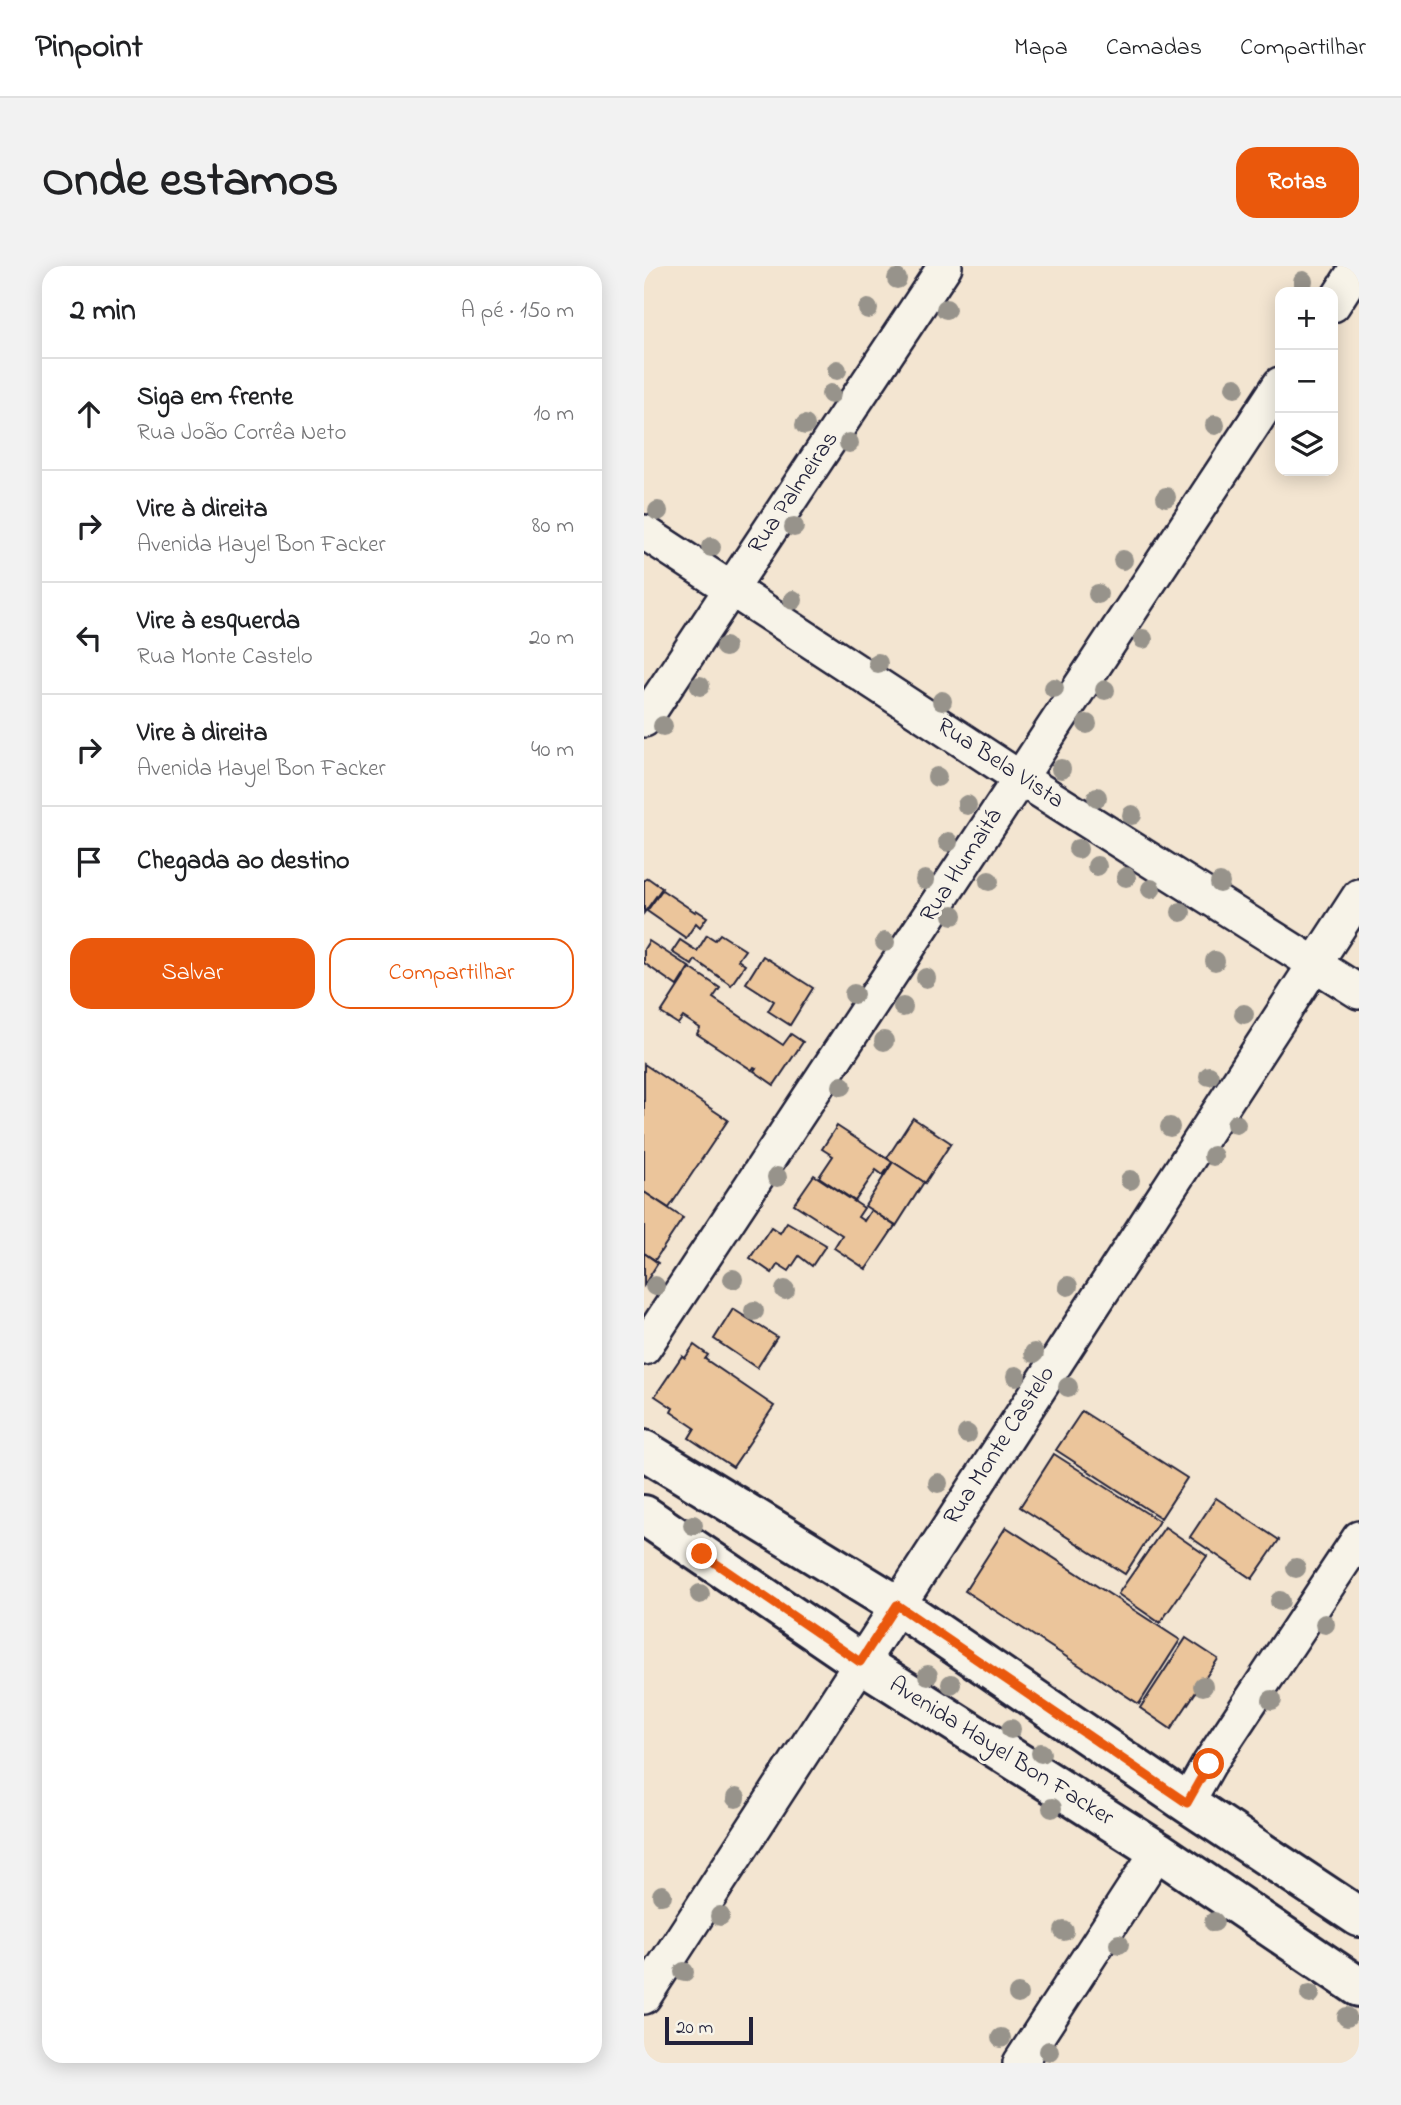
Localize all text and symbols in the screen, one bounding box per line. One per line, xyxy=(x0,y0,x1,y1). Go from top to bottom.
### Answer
text: Pinpoint xyxy=(35,24,143,72)
text: Mapa xyxy=(1014,31,1068,66)
text: Camadas xyxy=(1106,31,1202,66)
text: Compartilhar xyxy=(1240,31,1366,66)
text: Onde estamos xyxy=(42,146,338,218)
button: Rotas xyxy=(1236,147,1359,218)
map controls xyxy=(1275,287,1338,476)
button: + xyxy=(1275,287,1338,350)
text: 2 min xyxy=(70,290,136,334)
text: A pé · 150 m xyxy=(461,295,574,328)
button: − xyxy=(1275,350,1338,413)
text: Siga em frente xyxy=(137,379,293,417)
icon: ahead xyxy=(70,395,108,433)
text: 10 m xyxy=(533,398,574,431)
button: layers xyxy=(1275,413,1338,476)
text: Rua João Corrêa Neto xyxy=(137,417,346,450)
street label: Rua Palmeiras xyxy=(740,424,848,562)
text: Vire à direita xyxy=(137,491,268,529)
icon: right xyxy=(70,507,108,545)
text: 80 m xyxy=(532,510,574,543)
text: Avenida Hayel Bon Facker xyxy=(137,529,386,562)
text: Vire à esquerda xyxy=(137,603,300,641)
icon: left xyxy=(70,619,108,657)
text: 20 m xyxy=(529,622,574,655)
text: Rua Monte Castelo xyxy=(137,641,313,674)
street label: Rua Bela Vista xyxy=(929,710,1071,818)
text: Vire à direita xyxy=(137,715,268,753)
icon: right xyxy=(70,731,108,769)
text: 40 m xyxy=(531,734,574,767)
text: Avenida Hayel Bon Facker xyxy=(137,753,386,786)
street label: Rua Humaitá xyxy=(912,802,1012,930)
icon: arrive xyxy=(70,843,108,881)
text: Chegada ao destino xyxy=(137,843,349,881)
button: Salvar xyxy=(70,938,315,1009)
button: Compartilhar xyxy=(329,938,574,1009)
street label: Rua Monte Castelo xyxy=(935,1360,1065,1532)
route end xyxy=(686,1538,717,1569)
street label: Avenida Hayel Bon Facker xyxy=(881,1668,1121,1837)
route start xyxy=(1193,1748,1224,1779)
scale bar xyxy=(665,2014,752,2046)
text: 20 m xyxy=(676,2015,713,2042)

